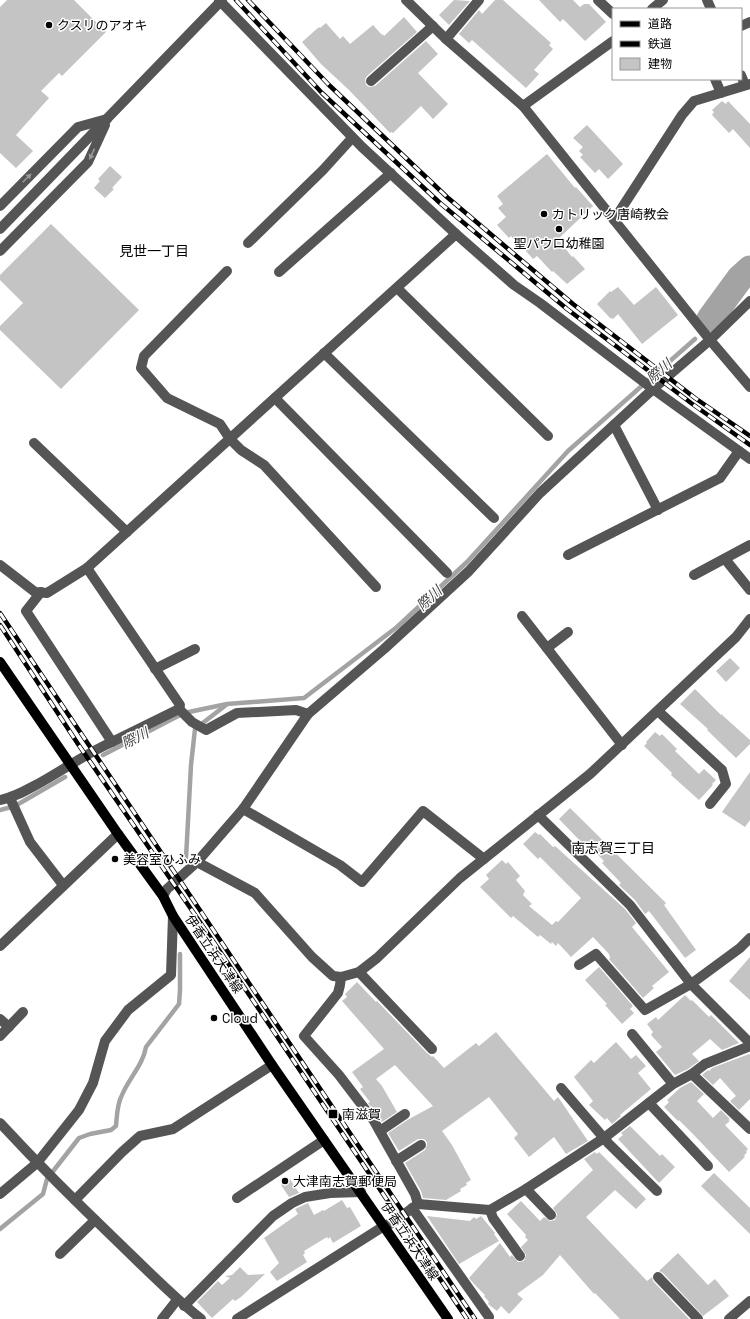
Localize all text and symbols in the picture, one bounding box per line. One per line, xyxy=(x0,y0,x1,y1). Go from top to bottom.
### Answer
legend xyxy=(612,8,742,80)
text: 道路 xyxy=(648,16,672,32)
place label: クスリのアオキ xyxy=(57,17,148,34)
marker: クスリのアオキ xyxy=(44,20,54,30)
text: 鉄道 xyxy=(648,36,672,52)
text: 建物 xyxy=(648,56,672,72)
one-way arrow xyxy=(89,148,95,159)
one-way arrow xyxy=(23,173,32,183)
place label: カトリック唐崎教会 xyxy=(552,206,669,223)
marker: カトリック唐崎教会 xyxy=(539,209,549,219)
marker: 聖パウロ幼稚園 xyxy=(554,224,564,234)
place label: 聖パウロ幼稚園 xyxy=(513,235,605,252)
district label: 見世一丁目 xyxy=(119,242,189,260)
water label: 際川 xyxy=(643,354,677,387)
water label: 際川 xyxy=(413,581,447,614)
water label: 際川 xyxy=(118,723,153,752)
district label: 南志賀三丁目 xyxy=(571,839,655,857)
place label: 美容室ひふみ xyxy=(123,851,201,868)
marker: 美容室ひふみ xyxy=(110,854,120,864)
street label: 伊香立浜大津線 xyxy=(182,912,246,996)
place label: Cloud xyxy=(222,1010,258,1027)
marker: Cloud xyxy=(209,1013,219,1023)
place label: 南滋賀 xyxy=(342,1106,381,1123)
marker: 南滋賀 xyxy=(327,1108,339,1120)
place label: 大津南志賀郵便局 xyxy=(293,1173,397,1190)
marker: 大津南志賀郵便局 xyxy=(280,1176,290,1186)
street label: 伊香立浜大津線 xyxy=(378,1199,442,1283)

